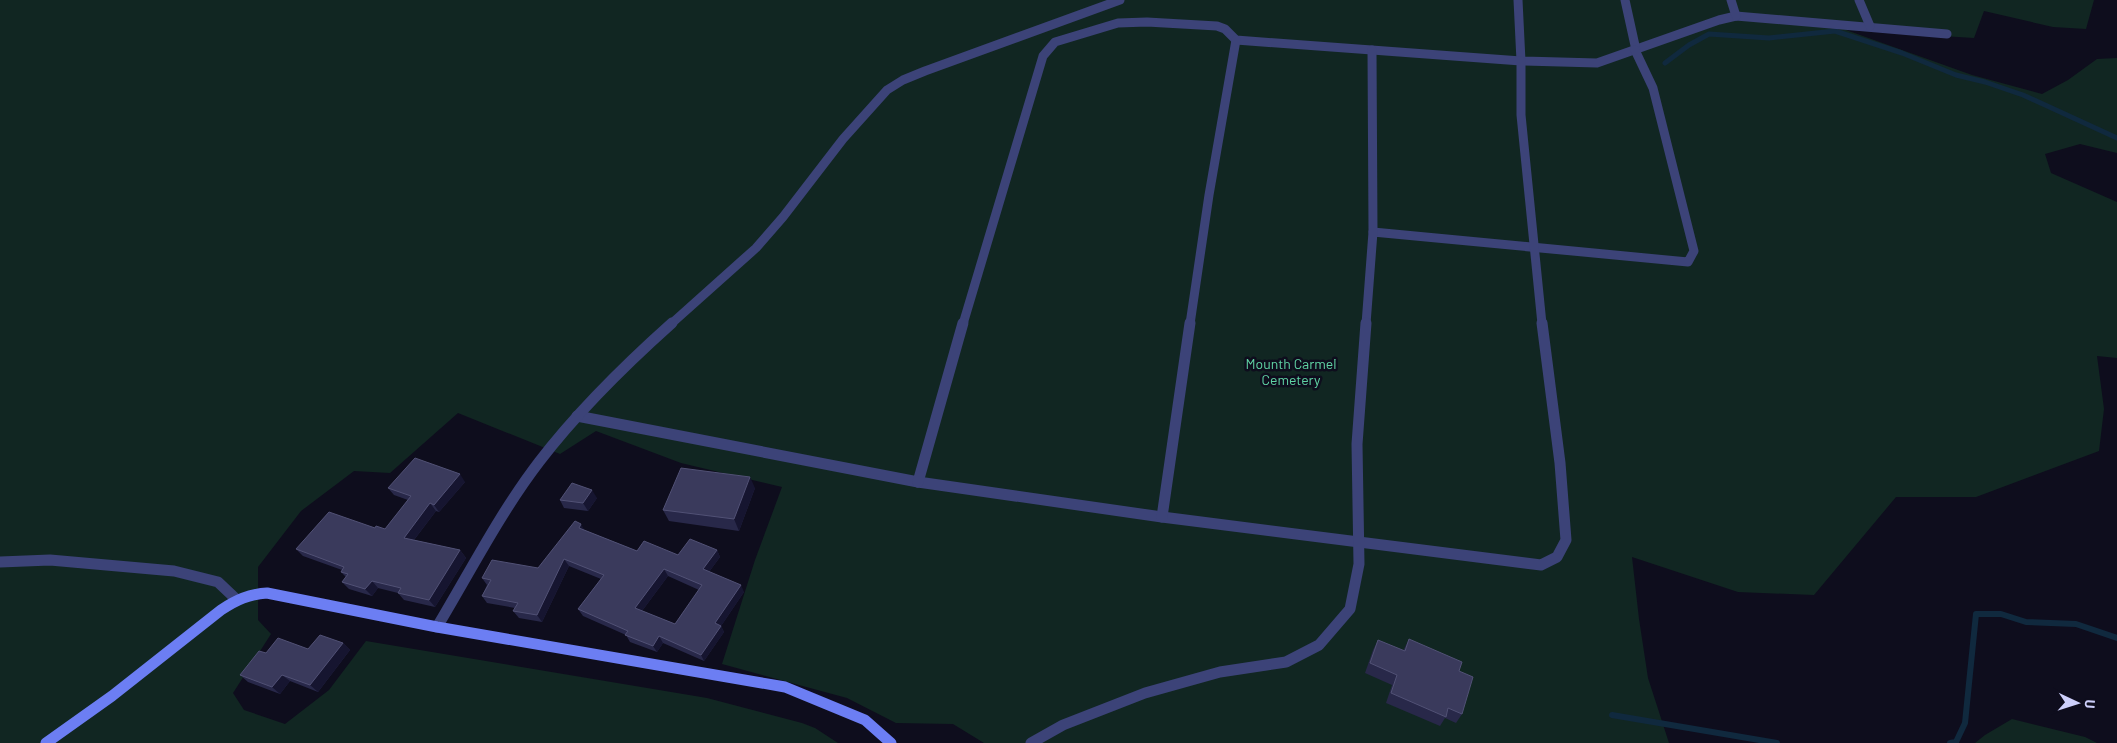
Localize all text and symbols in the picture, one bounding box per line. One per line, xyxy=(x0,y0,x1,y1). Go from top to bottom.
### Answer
park label: Mounth Carmel Cemetery xyxy=(1246,355,1336,388)
north arrow xyxy=(2052,678,2102,728)
text: U xyxy=(2082,699,2099,709)

